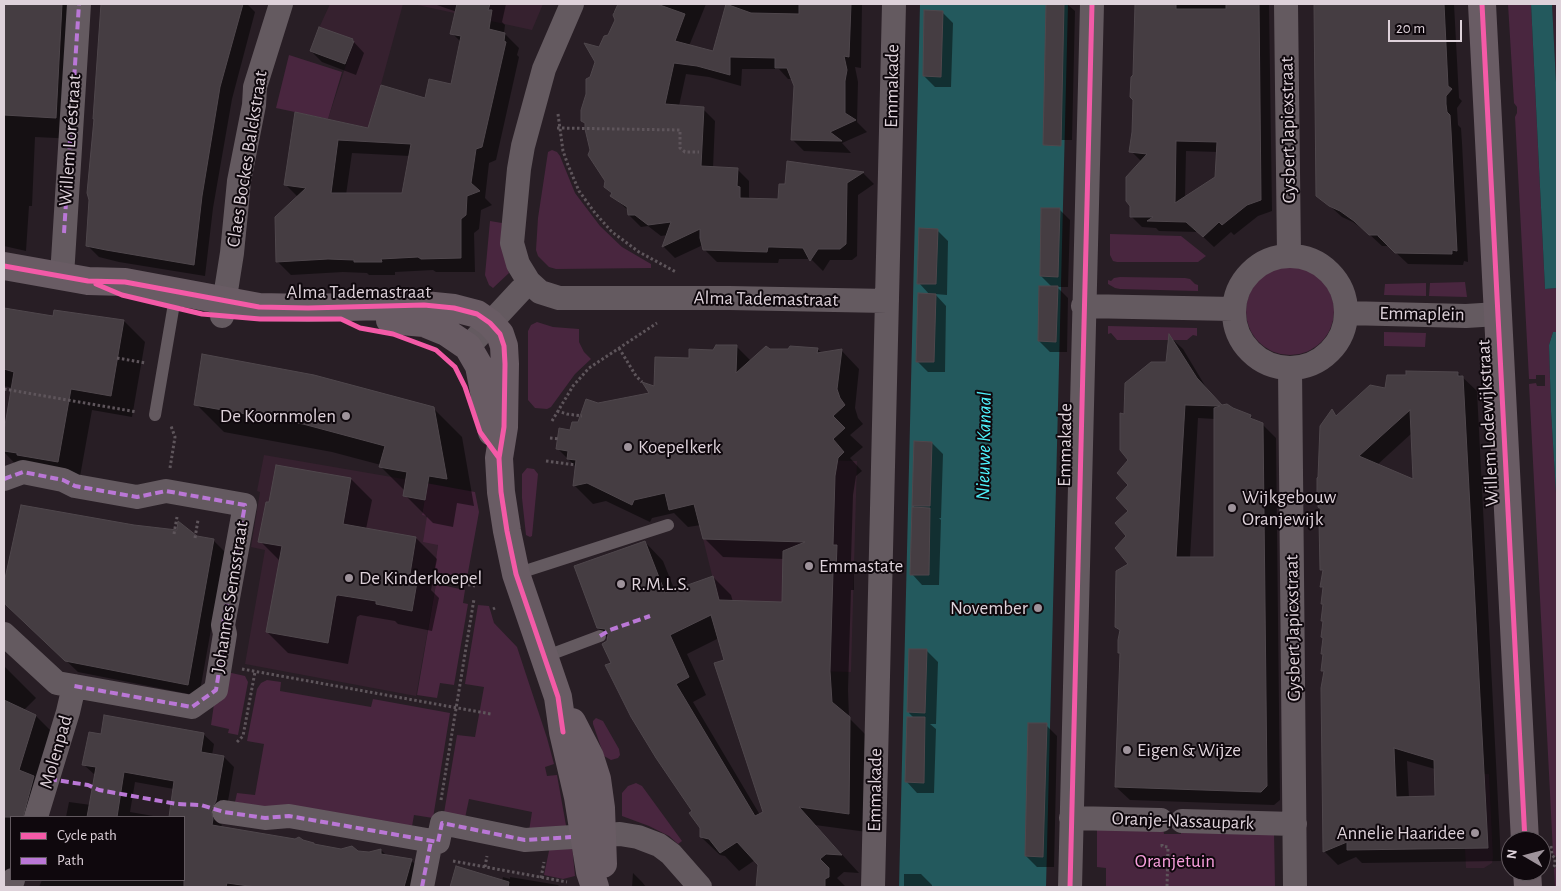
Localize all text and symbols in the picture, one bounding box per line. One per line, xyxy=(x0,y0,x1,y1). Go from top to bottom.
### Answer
scale bar xyxy=(1391,10,1465,42)
text: 20 m xyxy=(1396,21,1425,36)
street label: Emmakade xyxy=(880,44,904,128)
street label: Gysbert Japicxstraat xyxy=(1275,56,1301,204)
street label: Claes Bockes Balckstraat xyxy=(222,69,272,249)
street label: Willem Loréstraat xyxy=(54,73,86,207)
street label: Alma Tademastraat xyxy=(287,281,431,303)
street label: Alma Tademastraat xyxy=(693,286,839,312)
street label: Emmaplein xyxy=(1379,302,1465,326)
street label: Willem Lodewijkstraat xyxy=(1472,339,1504,507)
water label: Nieuwe Kanaal xyxy=(971,391,997,501)
street label: Emmakade xyxy=(1053,403,1077,487)
place label: De Koornmolen xyxy=(220,405,336,427)
marker: De Koornmolen xyxy=(340,410,352,422)
place label: Koepelkerk xyxy=(638,436,721,458)
marker: Koepelkerk xyxy=(622,441,634,453)
place label: Wijkgebouw Oranjewijk xyxy=(1242,486,1336,530)
marker: Wijkgebouw Oranjewijk xyxy=(1226,502,1238,514)
street label: Johannes Semsstraat xyxy=(207,519,253,675)
street label: Gysbert Japicxstraat xyxy=(1280,554,1306,702)
place label: Emmastate xyxy=(819,555,903,577)
marker: Emmastate xyxy=(803,560,815,572)
place label: De Kinderkoepel xyxy=(359,567,482,589)
marker: De Kinderkoepel xyxy=(343,572,355,584)
place label: R.M.L.S. xyxy=(631,573,690,595)
marker: R.M.L.S. xyxy=(615,578,627,590)
place label: November xyxy=(950,597,1028,619)
marker: November xyxy=(1032,602,1044,614)
street label: Molenpad xyxy=(35,713,77,791)
place label: Eigen & Wijze xyxy=(1137,739,1241,761)
marker: Eigen & Wijze xyxy=(1121,744,1133,756)
street label: Emmakade xyxy=(863,748,887,832)
street label: Oranje-Nassaupark xyxy=(1111,807,1255,835)
legend xyxy=(10,816,185,881)
place label: Annelie Haaridee xyxy=(1337,822,1465,844)
marker: Annelie Haaridee xyxy=(1469,827,1481,839)
text: Cycle path xyxy=(57,828,117,843)
north arrow xyxy=(1501,831,1551,881)
text: N xyxy=(1505,848,1520,860)
park label: Oranjetuin xyxy=(1135,850,1215,872)
text: Path xyxy=(57,853,84,868)

